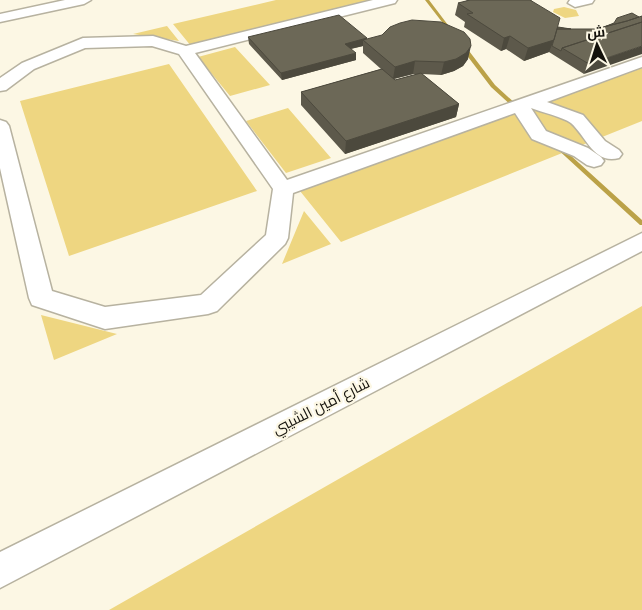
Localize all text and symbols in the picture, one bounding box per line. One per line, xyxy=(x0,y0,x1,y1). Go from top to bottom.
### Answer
north arrow xyxy=(572,20,622,70)
text: ش xyxy=(586,21,606,43)
street label: شارع أمين الشيبي xyxy=(268,372,374,441)

